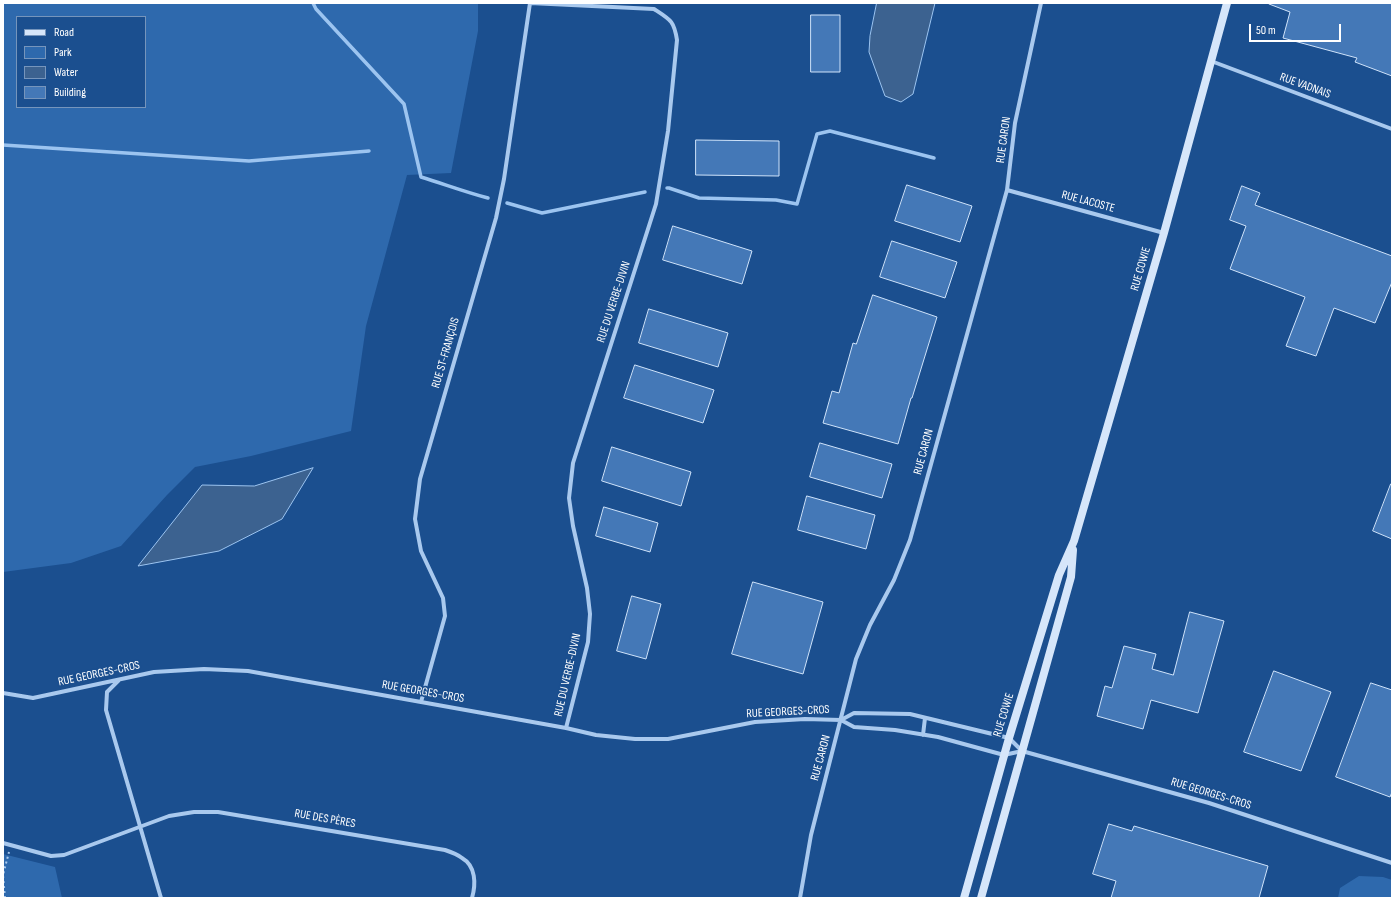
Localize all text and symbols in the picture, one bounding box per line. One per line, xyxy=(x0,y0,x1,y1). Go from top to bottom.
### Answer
legend xyxy=(16,16,146,108)
scale bar xyxy=(1251,16,1343,42)
text: 50 m xyxy=(1256,23,1276,38)
text: Road xyxy=(54,25,74,40)
text: Park xyxy=(54,45,72,60)
text: Water xyxy=(54,65,78,80)
street label: RUE VADNAIS xyxy=(1278,70,1332,102)
text: Building xyxy=(54,85,86,100)
street label: RUE CARON xyxy=(994,116,1014,164)
street label: RUE LACOSTE xyxy=(1060,188,1116,216)
street label: RUE COWIE xyxy=(1128,245,1154,293)
street label: RUE DU VERBE-DIVIN xyxy=(594,259,634,345)
street label: RUE ST-FRANÇOIS xyxy=(429,316,463,390)
street label: RUE CARON xyxy=(911,428,937,476)
street label: RUE DU VERBE-DIVIN xyxy=(551,632,585,718)
street label: RUE GEORGES-CROS xyxy=(57,658,141,690)
street label: RUE GEORGES-CROS xyxy=(381,678,465,706)
street label: RUE COWIE xyxy=(991,691,1017,739)
street label: RUE GEORGES-CROS xyxy=(746,703,830,721)
street label: RUE CARON xyxy=(808,734,834,782)
street label: RUE GEORGES-CROS xyxy=(1169,775,1253,813)
street label: RUE DES PÈRES xyxy=(293,807,357,831)

